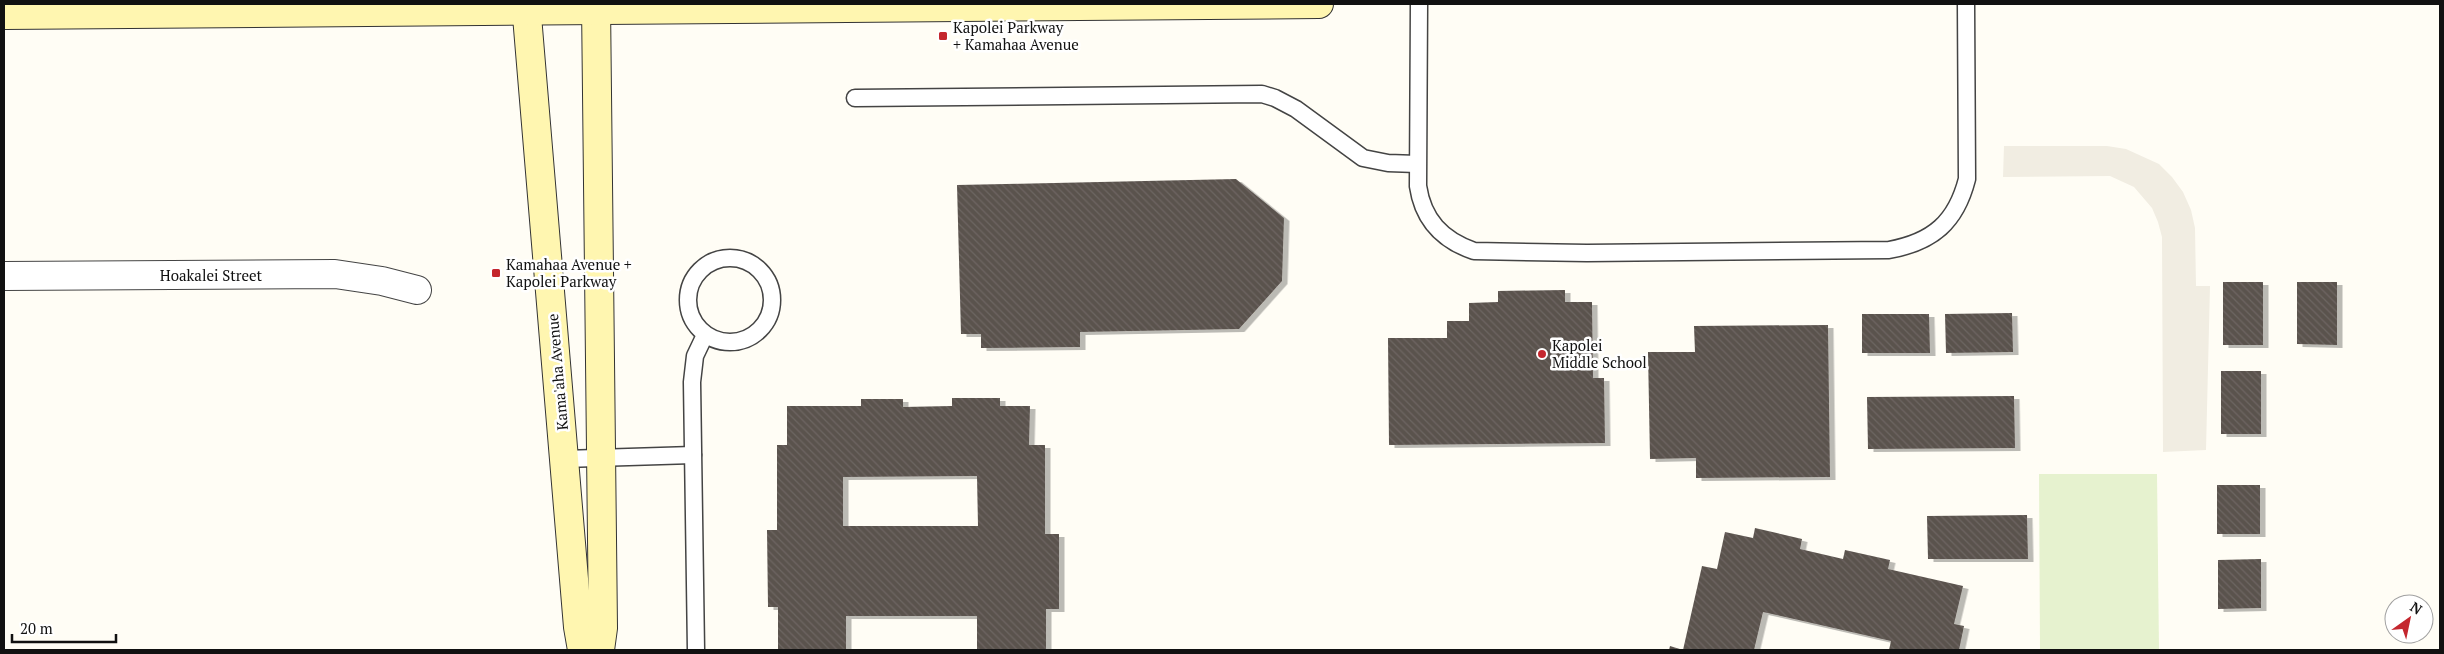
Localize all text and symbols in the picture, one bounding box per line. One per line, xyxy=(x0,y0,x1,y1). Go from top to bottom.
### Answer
place label: Kapolei Parkway + Kamahaa Avenue xyxy=(953,17,1079,54)
marker: Kapolei Parkway + Kamahaa Avenue xyxy=(937,30,949,42)
place label: Kamahaa Avenue + Kapolei Parkway xyxy=(506,254,632,291)
street label: Hoakalei Street xyxy=(160,265,263,285)
marker: Kamahaa Avenue + Kapolei Parkway xyxy=(490,267,502,279)
street label: Kama'aha Avenue xyxy=(542,313,572,431)
place label: Kapolei Middle School xyxy=(1552,335,1647,372)
marker: Kapolei Middle School xyxy=(1536,348,1548,360)
north arrow xyxy=(2384,594,2434,644)
text: N xyxy=(2407,597,2426,619)
scale bar xyxy=(12,612,116,644)
text: 20 m xyxy=(20,618,53,638)

